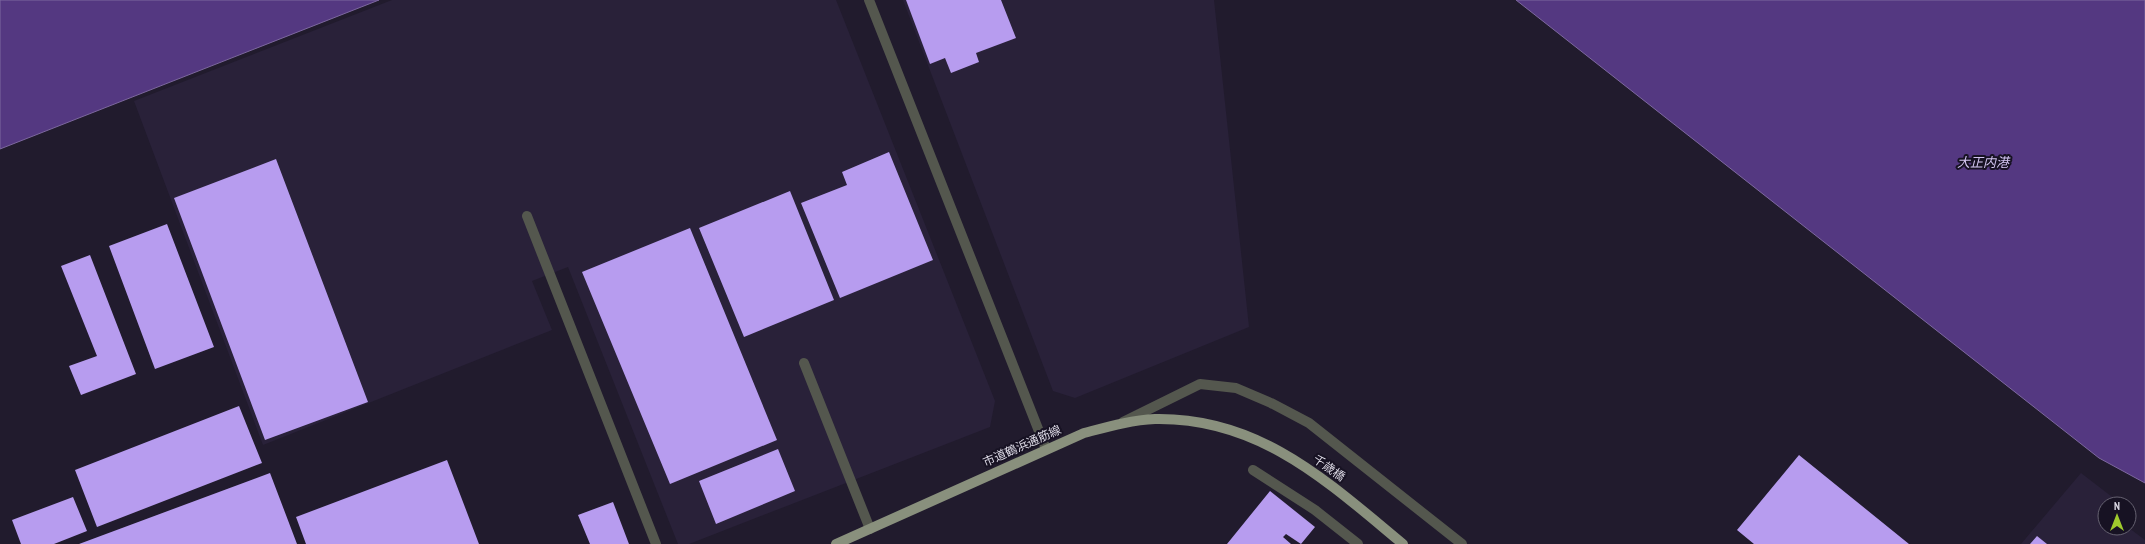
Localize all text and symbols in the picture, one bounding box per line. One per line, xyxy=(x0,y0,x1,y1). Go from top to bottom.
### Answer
water label: 大正内港 xyxy=(1957,154,2011,171)
street label: 市道鶴浜通筋線 xyxy=(980,422,1063,469)
street label: 千歳橋 xyxy=(1310,451,1348,484)
north arrow xyxy=(2097,496,2137,536)
text: N xyxy=(2114,499,2120,513)

